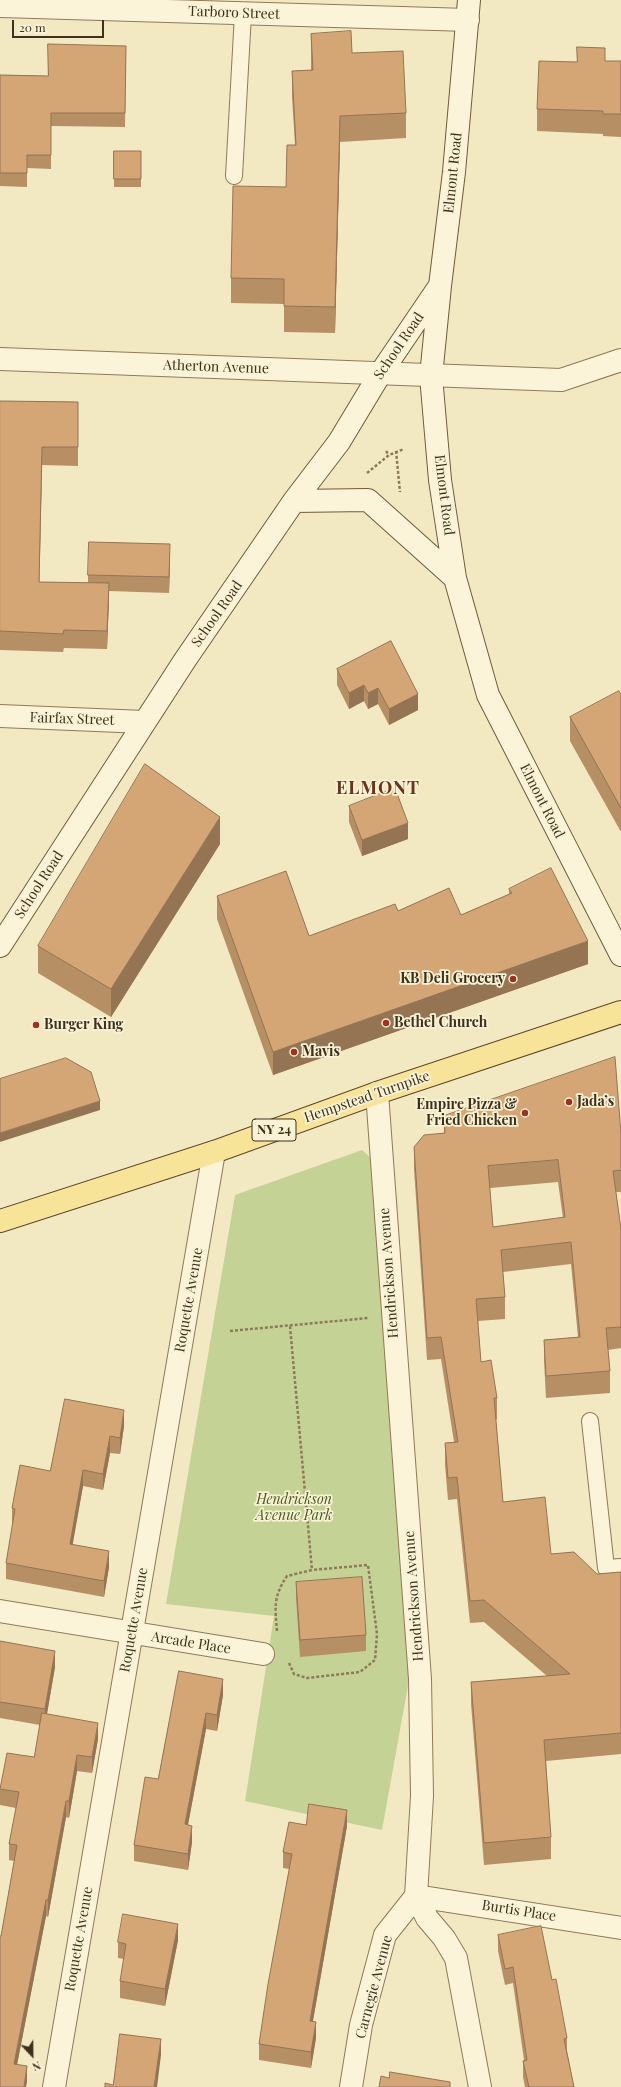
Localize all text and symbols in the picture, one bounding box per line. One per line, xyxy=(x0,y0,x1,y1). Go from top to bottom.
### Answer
street label: Tarboro Street xyxy=(188,3,280,23)
scale bar xyxy=(14,12,106,38)
text: 20 m xyxy=(19,19,46,35)
street label: Elmont Road xyxy=(440,132,466,214)
street label: School Road xyxy=(370,309,428,383)
street label: Atherton Avenue xyxy=(163,357,269,377)
street label: Elmont Road xyxy=(431,454,457,536)
street label: School Road xyxy=(188,578,246,650)
street label: Fairfax Street xyxy=(29,709,115,729)
street label: Elmont Road xyxy=(516,761,568,841)
district label: ELMONT xyxy=(336,777,420,799)
street label: School Road xyxy=(11,848,67,922)
place label: KB Deli Grocery xyxy=(400,971,505,987)
marker: KB Deli Grocery xyxy=(508,974,518,984)
place label: Bethel Church xyxy=(394,1015,487,1031)
place label: Burger King xyxy=(44,1017,123,1033)
marker: Bethel Church xyxy=(381,1018,391,1028)
marker: Burger King xyxy=(31,1020,41,1030)
place label: Mavis xyxy=(302,1044,340,1060)
marker: Mavis xyxy=(289,1047,299,1057)
street label: Hempstead Turnpike xyxy=(302,1068,432,1126)
place label: Jada’s xyxy=(577,1094,614,1110)
place label: Empire Pizza & Fried Chicken xyxy=(416,1097,517,1130)
marker: Jada’s xyxy=(564,1097,574,1107)
marker: Empire Pizza & Fried Chicken xyxy=(520,1108,530,1118)
road number: NY 24 xyxy=(252,1119,296,1141)
street label: Hendrickson Avenue xyxy=(376,1207,402,1339)
street label: Roquette Avenue xyxy=(172,1246,206,1354)
park label: Hendrickson Avenue Park xyxy=(256,1492,332,1524)
street label: Hendrickson Avenue xyxy=(401,1530,427,1662)
street label: Roquette Avenue xyxy=(117,1566,151,1674)
street label: Arcade Place xyxy=(150,1628,232,1658)
street label: Roquette Avenue xyxy=(62,1885,96,1993)
street label: Burtis Place xyxy=(481,1897,557,1925)
street label: Carnegie Avenue xyxy=(352,1933,396,2041)
north arrow xyxy=(12,2035,52,2075)
text: N xyxy=(30,2058,43,2075)

